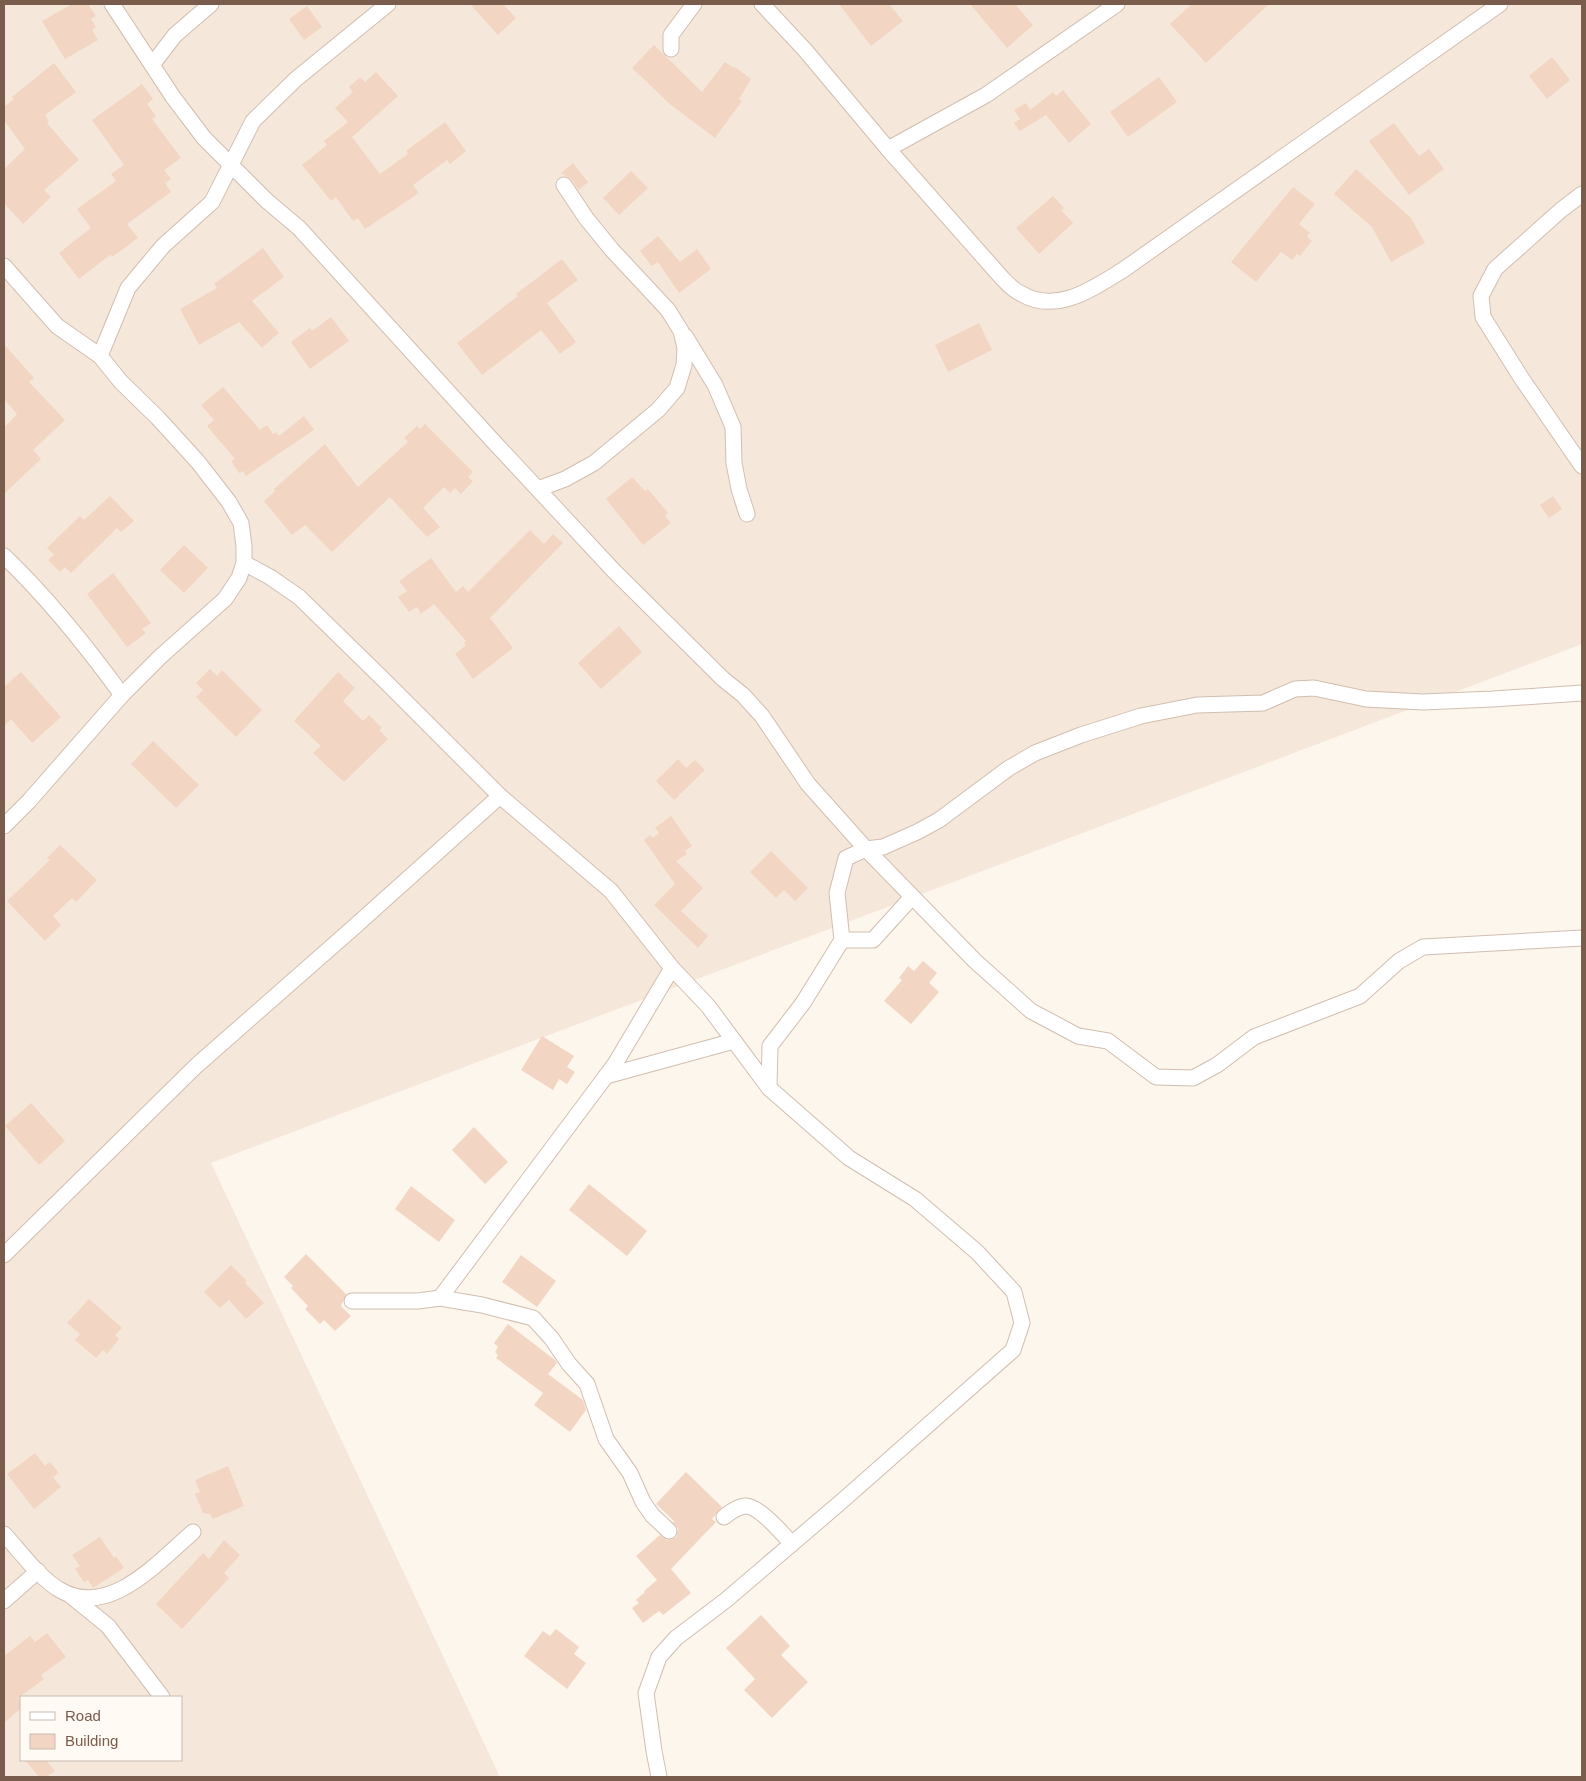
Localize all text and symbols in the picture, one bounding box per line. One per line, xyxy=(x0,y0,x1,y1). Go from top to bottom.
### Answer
legend xyxy=(20,1696,182,1761)
text: Road xyxy=(65,1707,101,1724)
text: Building xyxy=(65,1732,118,1749)

